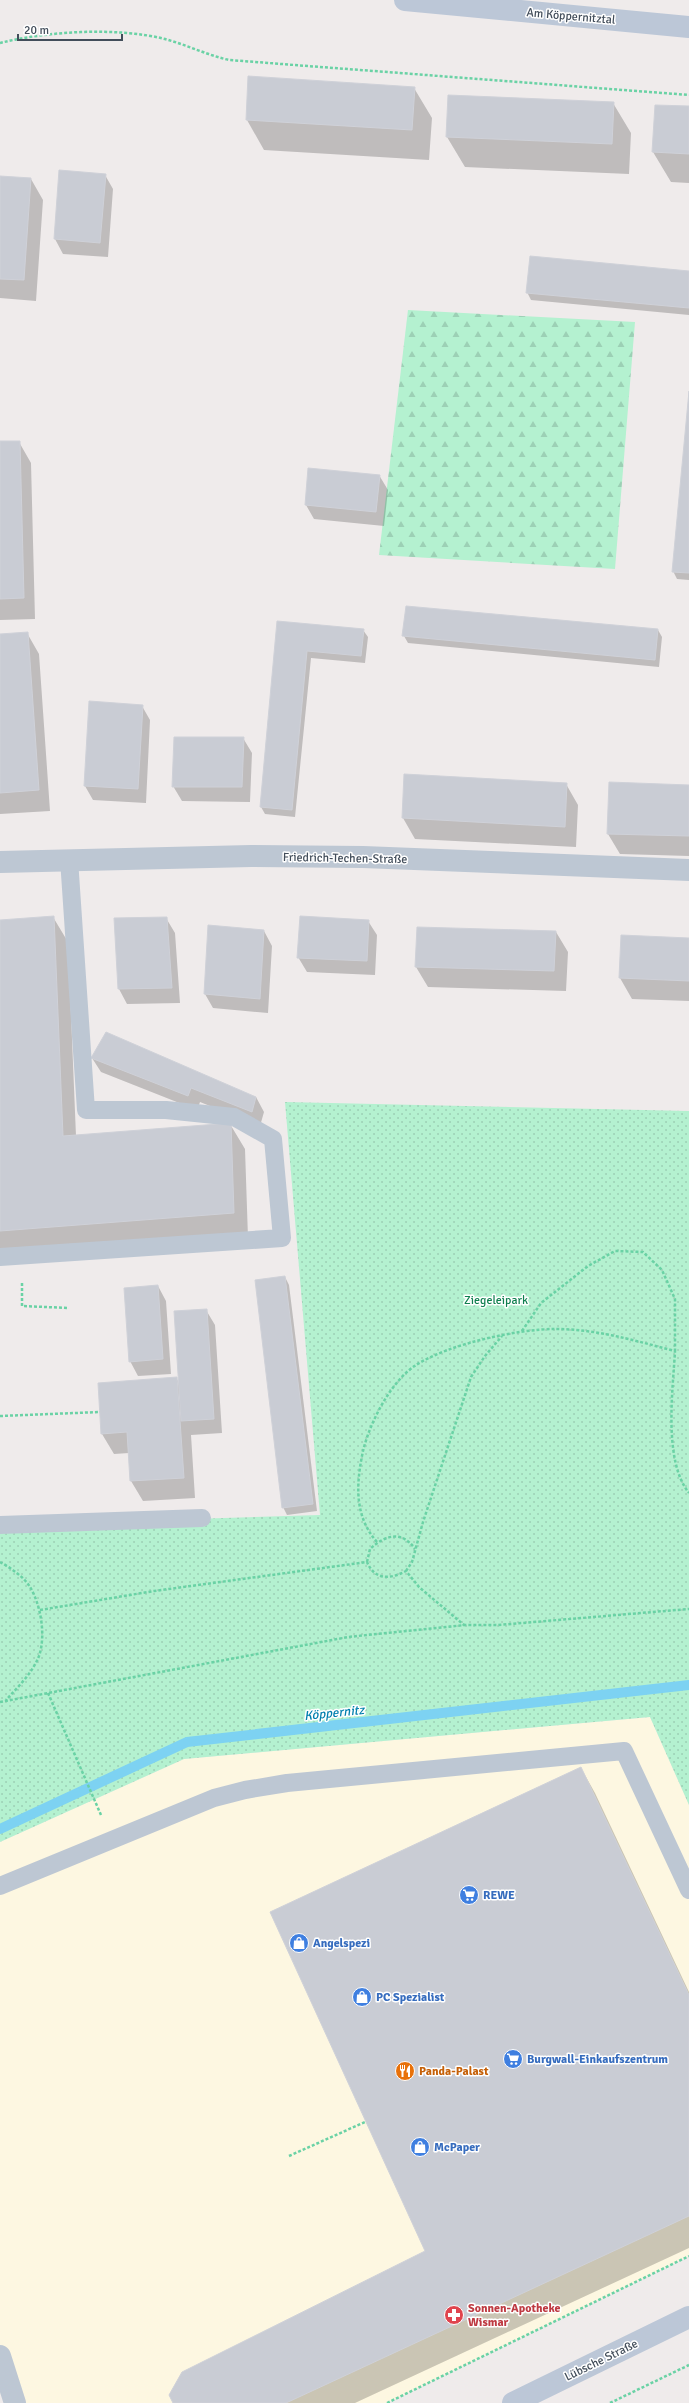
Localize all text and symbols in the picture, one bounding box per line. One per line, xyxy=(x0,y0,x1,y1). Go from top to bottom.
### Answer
street label: Am Köppernitztal xyxy=(526,5,616,28)
scale bar xyxy=(18,16,122,42)
text: 20 m xyxy=(24,23,49,38)
street label: Friedrich-Techen-Straße xyxy=(283,850,407,867)
park label: Ziegeleipark xyxy=(464,1293,528,1308)
water label: Köppernitz xyxy=(303,1702,366,1724)
supermarket icon: REWE xyxy=(458,1884,480,1906)
place label: REWE xyxy=(483,1888,515,1903)
shop icon: Angelspezi xyxy=(288,1932,310,1954)
place label: Angelspezi xyxy=(313,1936,370,1951)
shop icon: PC Spezialist xyxy=(351,1986,373,2008)
place label: PC Spezialist xyxy=(376,1990,445,2005)
supermarket icon: Burgwall-Einkaufszentrum xyxy=(502,2048,524,2070)
place label: Burgwall-Einkaufszentrum xyxy=(527,2052,668,2067)
restaurant icon: Panda-Palast xyxy=(394,2060,416,2082)
place label: Panda-Palast xyxy=(419,2064,489,2079)
shop icon: McPaper xyxy=(409,2136,431,2158)
place label: McPaper xyxy=(434,2140,480,2155)
place label: Sonnen-Apotheke Wismar xyxy=(468,2301,561,2330)
pharmacy icon: Sonnen-Apotheke Wismar xyxy=(443,2304,465,2326)
street label: Lübsche Straße xyxy=(562,2336,640,2385)

